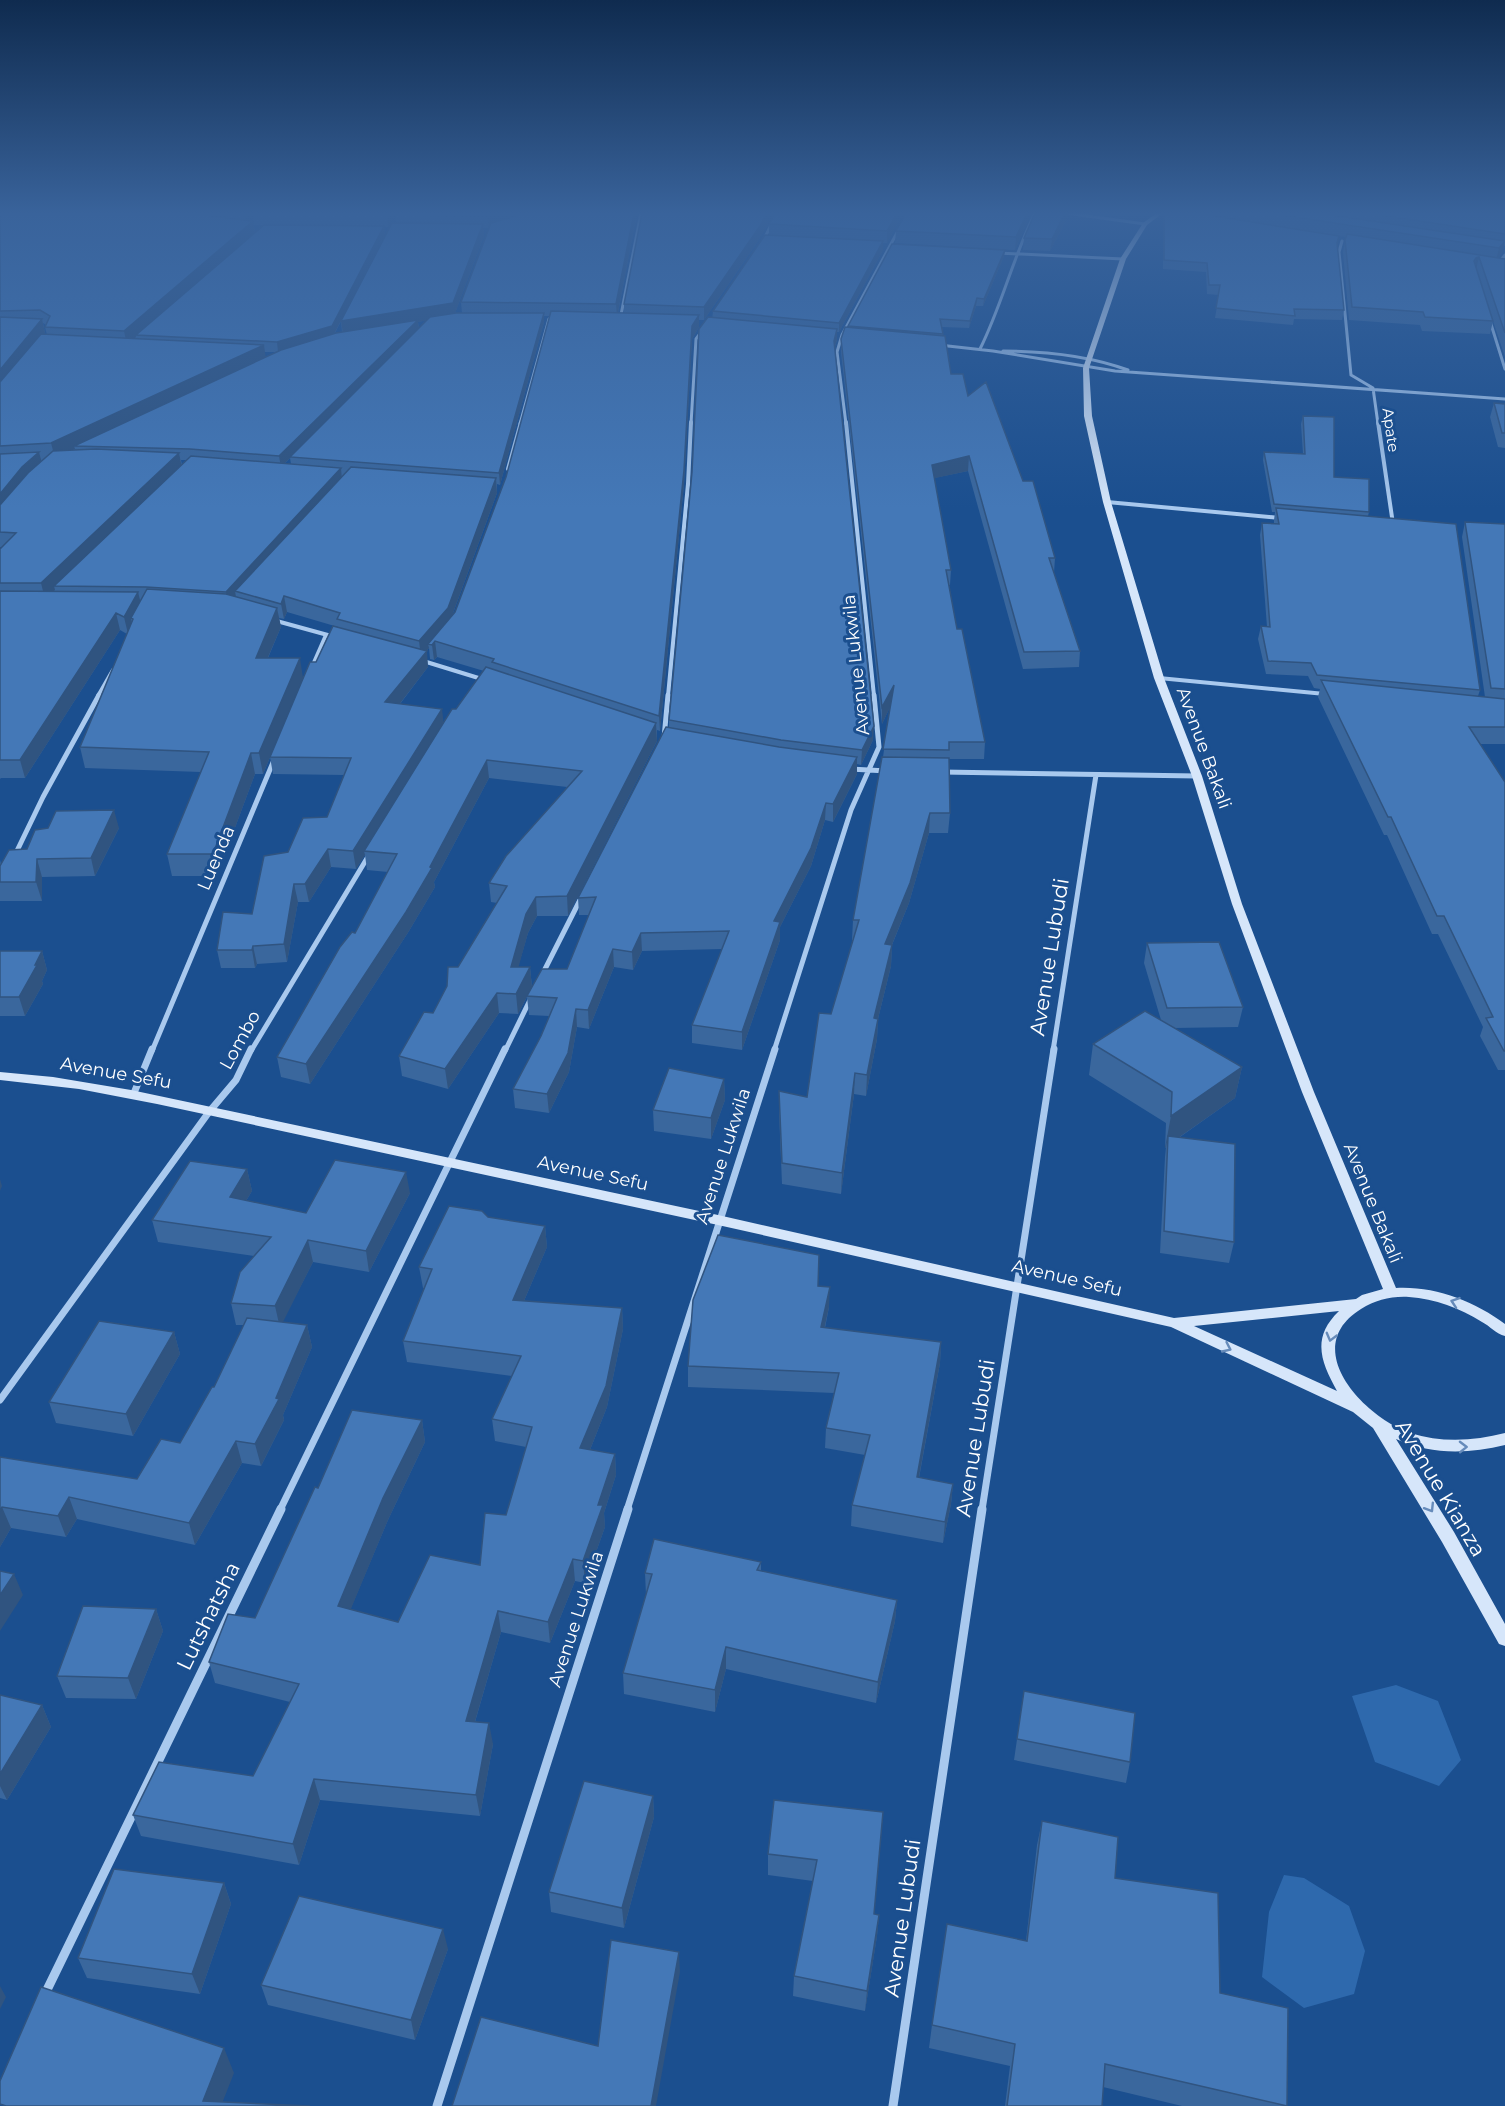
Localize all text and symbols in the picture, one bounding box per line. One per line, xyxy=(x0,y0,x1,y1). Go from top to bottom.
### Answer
street label: Apate xyxy=(1378,407,1404,453)
street label: Avenue Lukwila xyxy=(838,593,874,737)
street label: Avenue Bakali xyxy=(1172,684,1236,812)
street label: Luenda xyxy=(193,822,239,894)
street label: Avenue Lubudi xyxy=(1024,876,1074,1038)
street label: Lombo xyxy=(215,1007,265,1073)
street label: Avenue Sefu xyxy=(59,1052,173,1094)
street label: Avenue Lukwila xyxy=(691,1085,755,1227)
street label: Avenue Bakali xyxy=(1339,1140,1407,1266)
street label: Avenue Sefu xyxy=(536,1151,650,1195)
street label: Avenue Sefu xyxy=(1010,1255,1124,1301)
one-way arrow xyxy=(1450,1296,1461,1309)
one-way arrow xyxy=(1326,1332,1339,1342)
one-way arrow xyxy=(1221,1340,1232,1352)
street label: Avenue Lubudi xyxy=(950,1357,1000,1519)
street label: Avenue Kianza xyxy=(1390,1415,1492,1561)
one-way arrow xyxy=(1458,1441,1467,1453)
one-way arrow xyxy=(1422,1502,1434,1512)
street label: Avenue Lukwila xyxy=(544,1548,608,1690)
street label: Lutshatsha xyxy=(171,1558,245,1674)
street label: Avenue Lubudi xyxy=(879,1837,925,1999)

